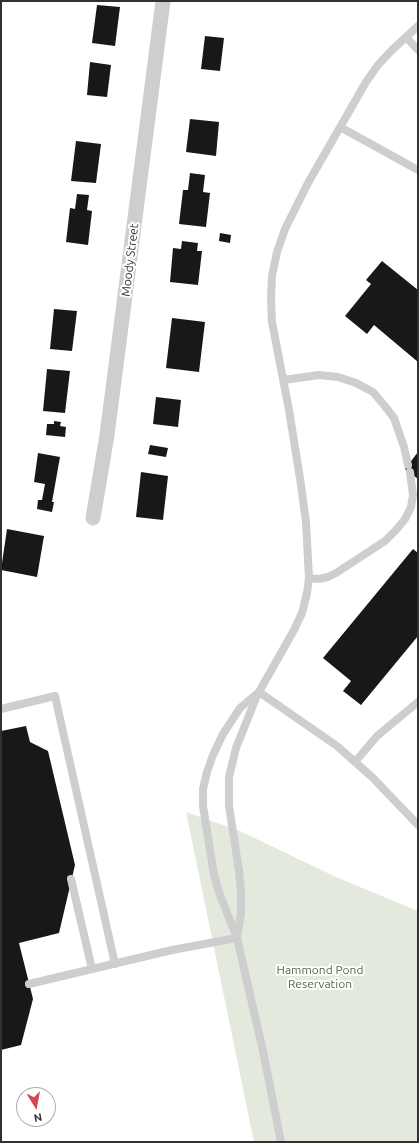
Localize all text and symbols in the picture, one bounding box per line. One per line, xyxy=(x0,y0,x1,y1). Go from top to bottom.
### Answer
street label: Moody Street xyxy=(118,223,142,297)
park label: Hammond Pond Reservation xyxy=(277,963,363,991)
north arrow xyxy=(16,1087,56,1127)
text: N xyxy=(33,1111,43,1124)

